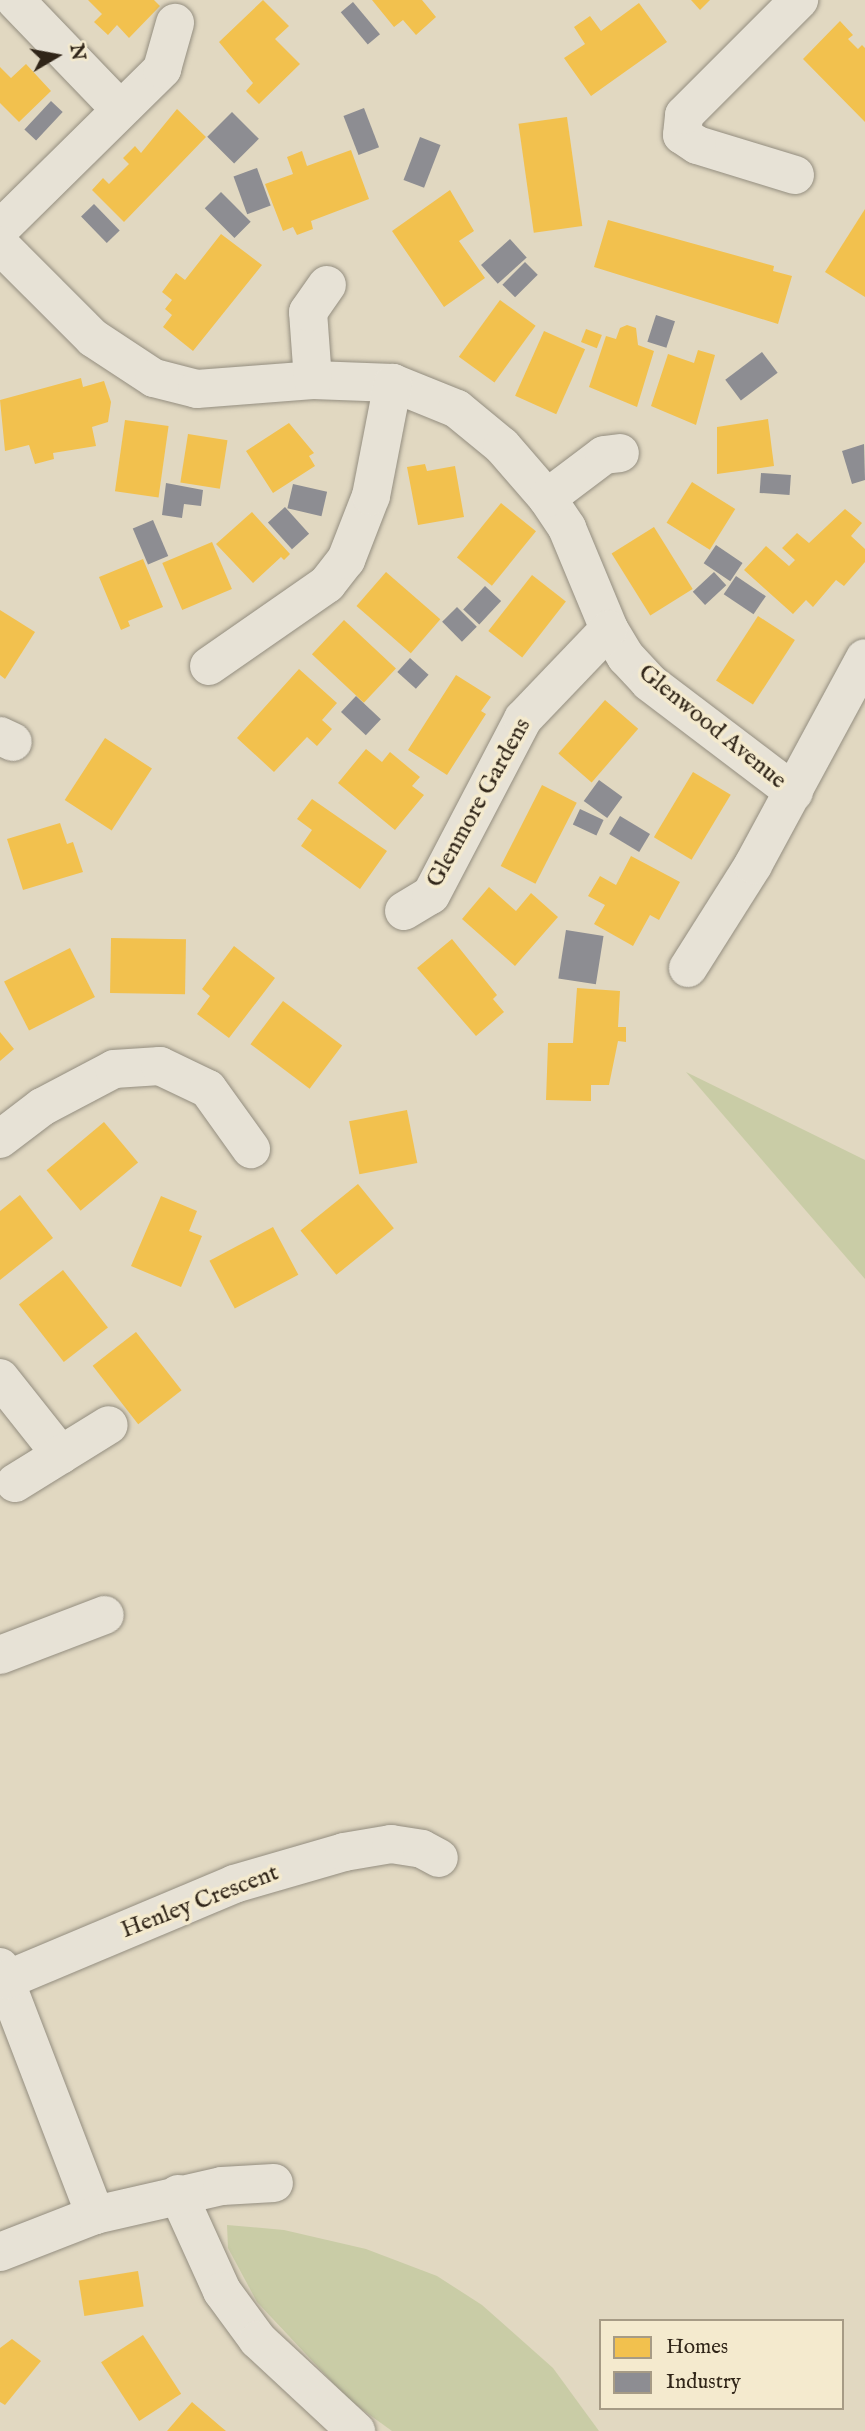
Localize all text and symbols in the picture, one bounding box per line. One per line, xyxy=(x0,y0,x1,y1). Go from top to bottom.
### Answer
north arrow xyxy=(21,21,91,91)
text: N xyxy=(63,42,90,63)
street label: Glenwood Avenue xyxy=(632,659,792,795)
street label: Glenmore Gardens xyxy=(421,713,537,893)
street label: Henley Crescent xyxy=(117,1859,283,1945)
legend xyxy=(599,2319,844,2410)
text: Homes xyxy=(666,2334,728,2361)
text: Industry xyxy=(666,2369,741,2396)

